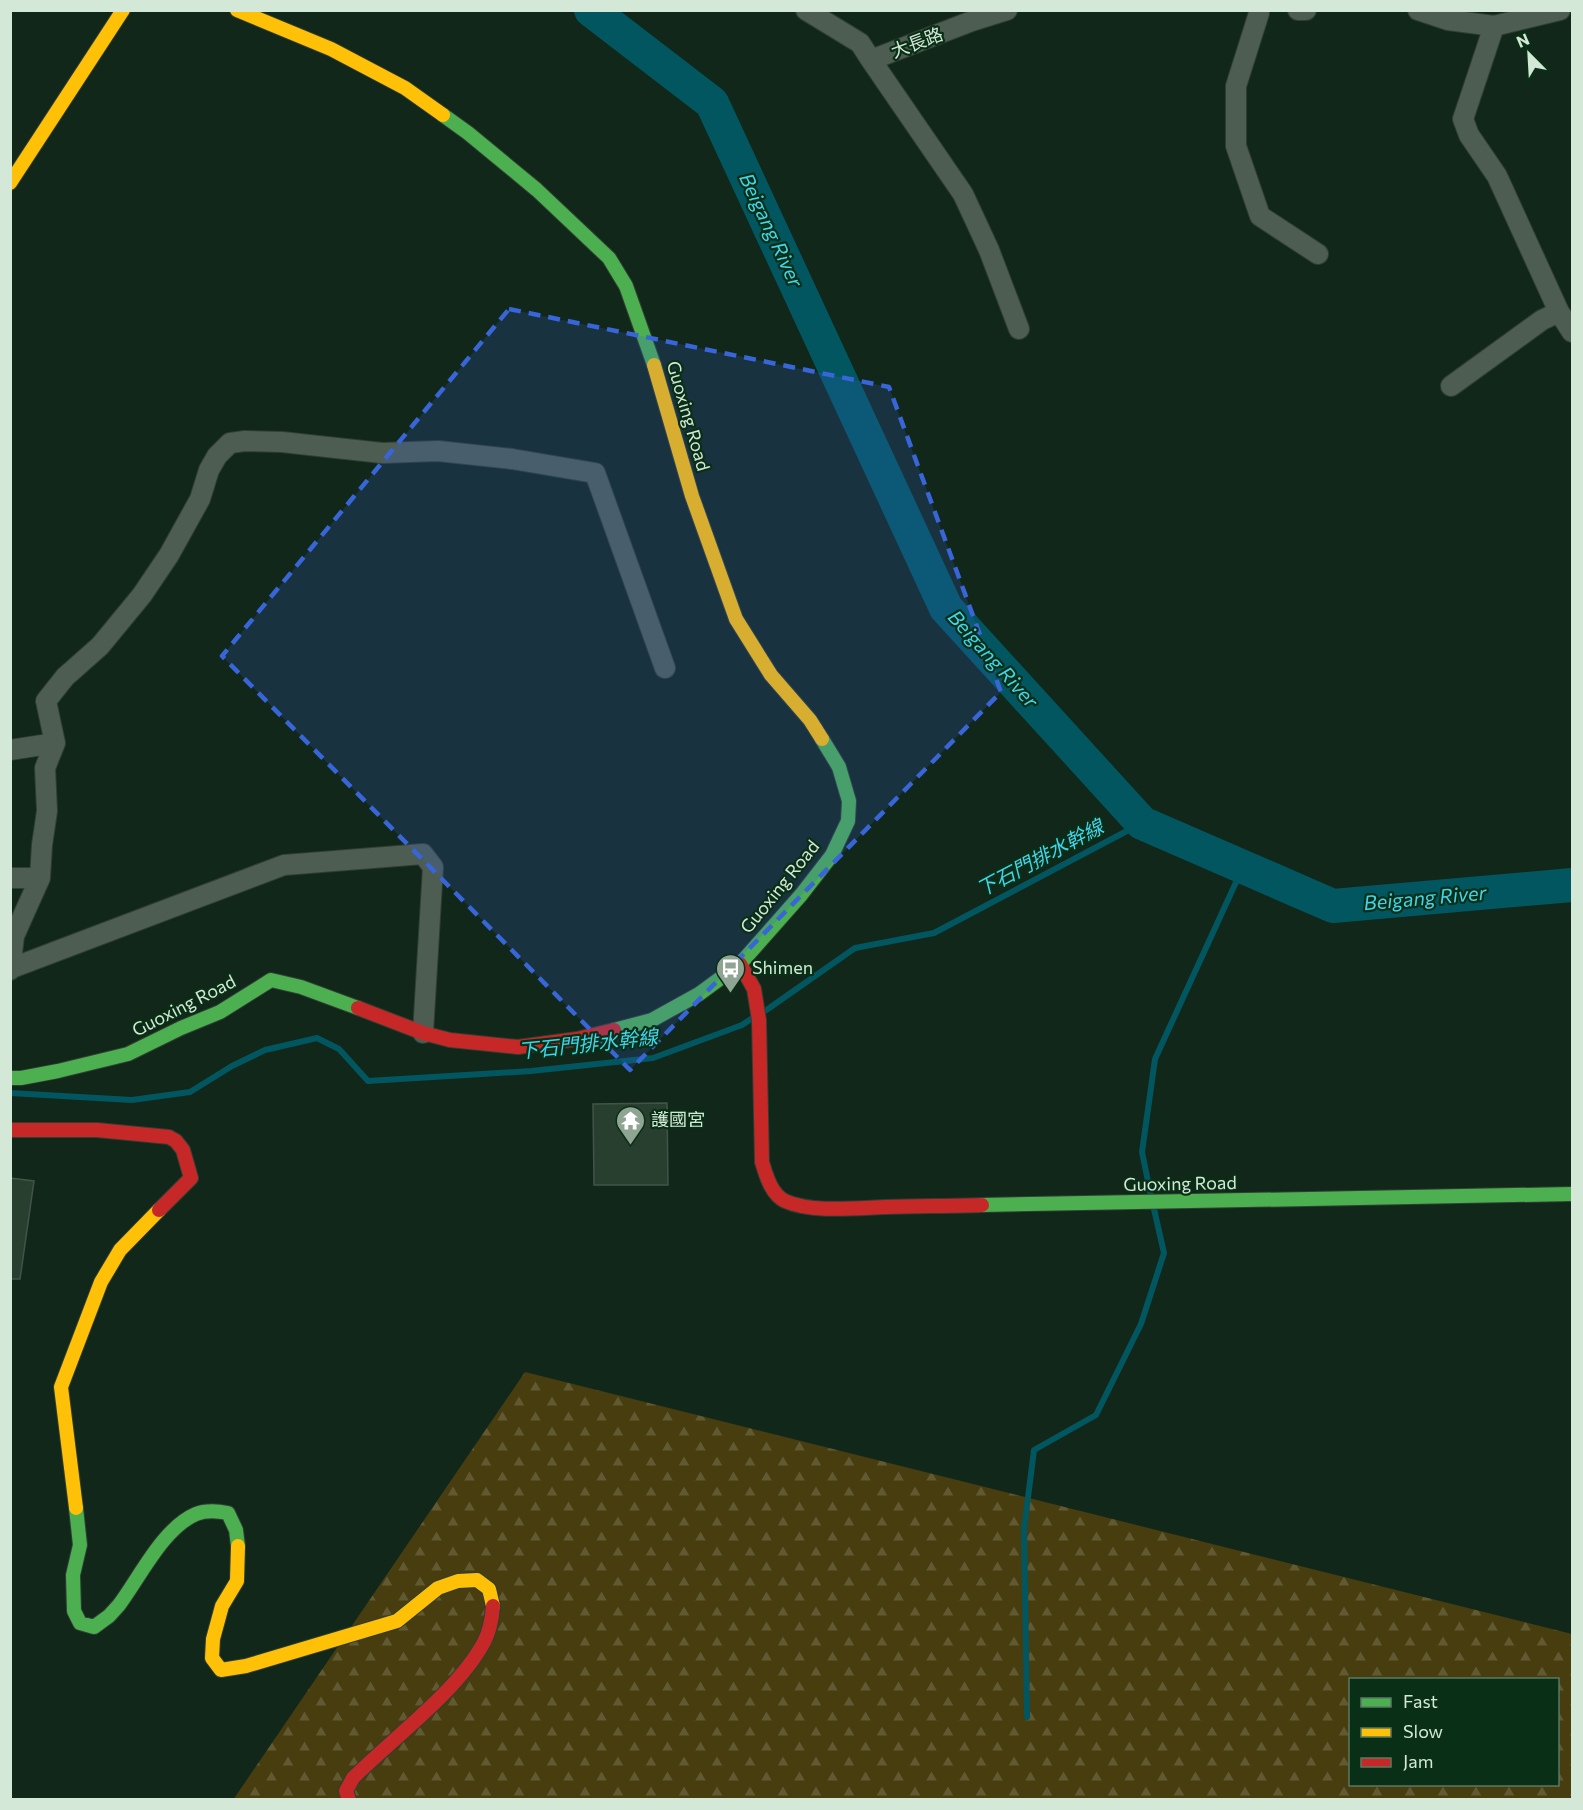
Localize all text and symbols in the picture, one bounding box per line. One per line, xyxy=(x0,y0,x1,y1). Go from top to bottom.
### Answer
street label: 大長路 xyxy=(887,22,946,62)
north arrow xyxy=(1499,24,1559,84)
text: N xyxy=(1513,29,1532,51)
water label: Beigang River xyxy=(735,169,809,291)
street label: Guoxing Road xyxy=(663,358,715,473)
water label: Beigang River xyxy=(944,605,1044,713)
water label: 下石門排水幹線 xyxy=(972,813,1109,901)
street label: Guoxing Road xyxy=(735,835,823,937)
water label: Beigang River xyxy=(1363,880,1488,914)
bus stop icon: Shimen xyxy=(715,952,747,994)
place label: Shimen xyxy=(752,956,813,978)
street label: Guoxing Road xyxy=(128,970,239,1041)
water label: 下石門排水幹線 xyxy=(517,1024,661,1062)
temple icon: 護國宮 xyxy=(614,1104,646,1146)
place label: 護國宮 xyxy=(651,1108,705,1130)
street label: Guoxing Road xyxy=(1123,1171,1237,1195)
legend xyxy=(1349,1678,1559,1786)
text: Fast xyxy=(1403,1690,1438,1712)
text: Slow xyxy=(1403,1720,1443,1742)
text: Jam xyxy=(1403,1750,1433,1772)

